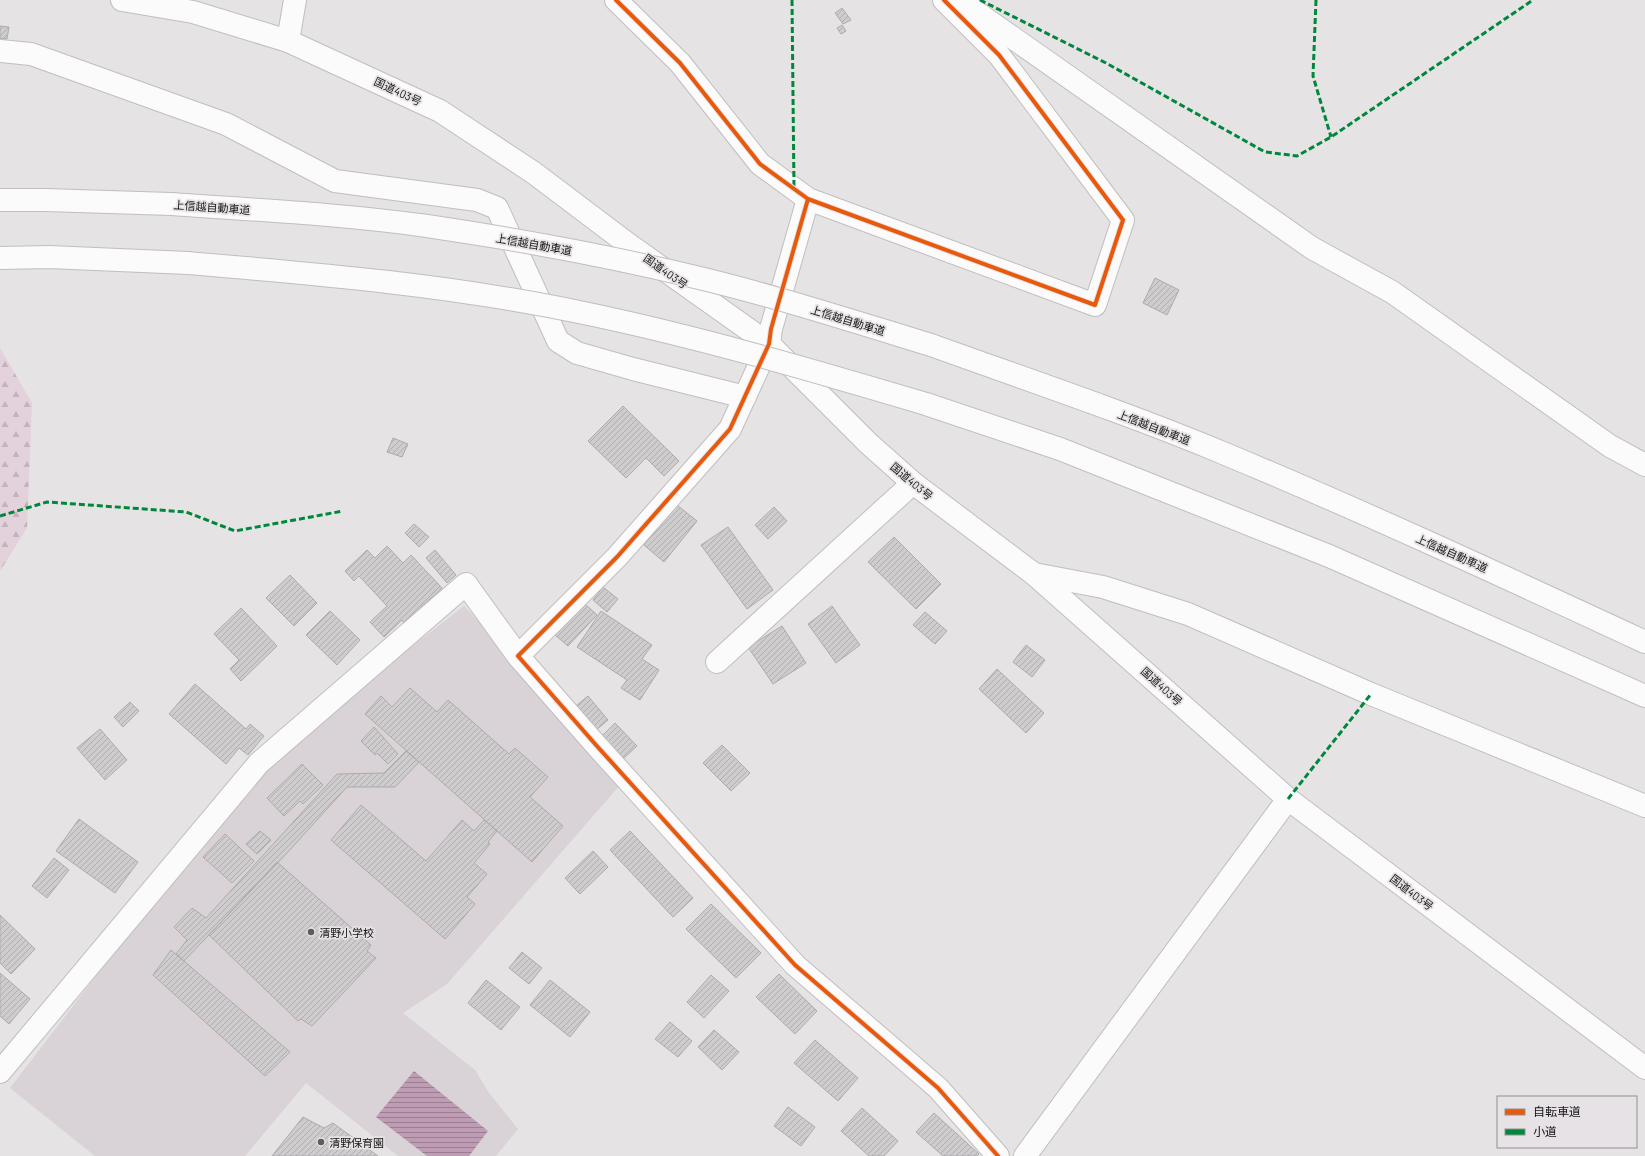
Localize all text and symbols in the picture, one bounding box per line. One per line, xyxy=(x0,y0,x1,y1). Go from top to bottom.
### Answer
street label: 国道403号 xyxy=(372,74,424,108)
street label: 上信越自動車道 xyxy=(173,198,251,216)
street label: 上信越自動車道 xyxy=(495,231,573,257)
street label: 国道403号 xyxy=(641,251,691,291)
street label: 上信越自動車道 xyxy=(809,303,887,337)
street label: 上信越自動車道 xyxy=(1116,407,1192,447)
street label: 国道403号 xyxy=(888,460,936,502)
street label: 上信越自動車道 xyxy=(1414,531,1490,575)
street label: 国道403号 xyxy=(1139,664,1185,708)
street label: 国道403号 xyxy=(1388,871,1436,913)
place label: 清野小学校 xyxy=(319,926,374,939)
marker: 清野小学校 xyxy=(306,927,316,937)
legend xyxy=(1497,1096,1637,1148)
text: 自転車道 xyxy=(1533,1104,1581,1118)
text: 小道 xyxy=(1533,1124,1557,1138)
place label: 清野保育園 xyxy=(329,1136,384,1149)
marker: 清野保育園 xyxy=(316,1137,326,1147)

